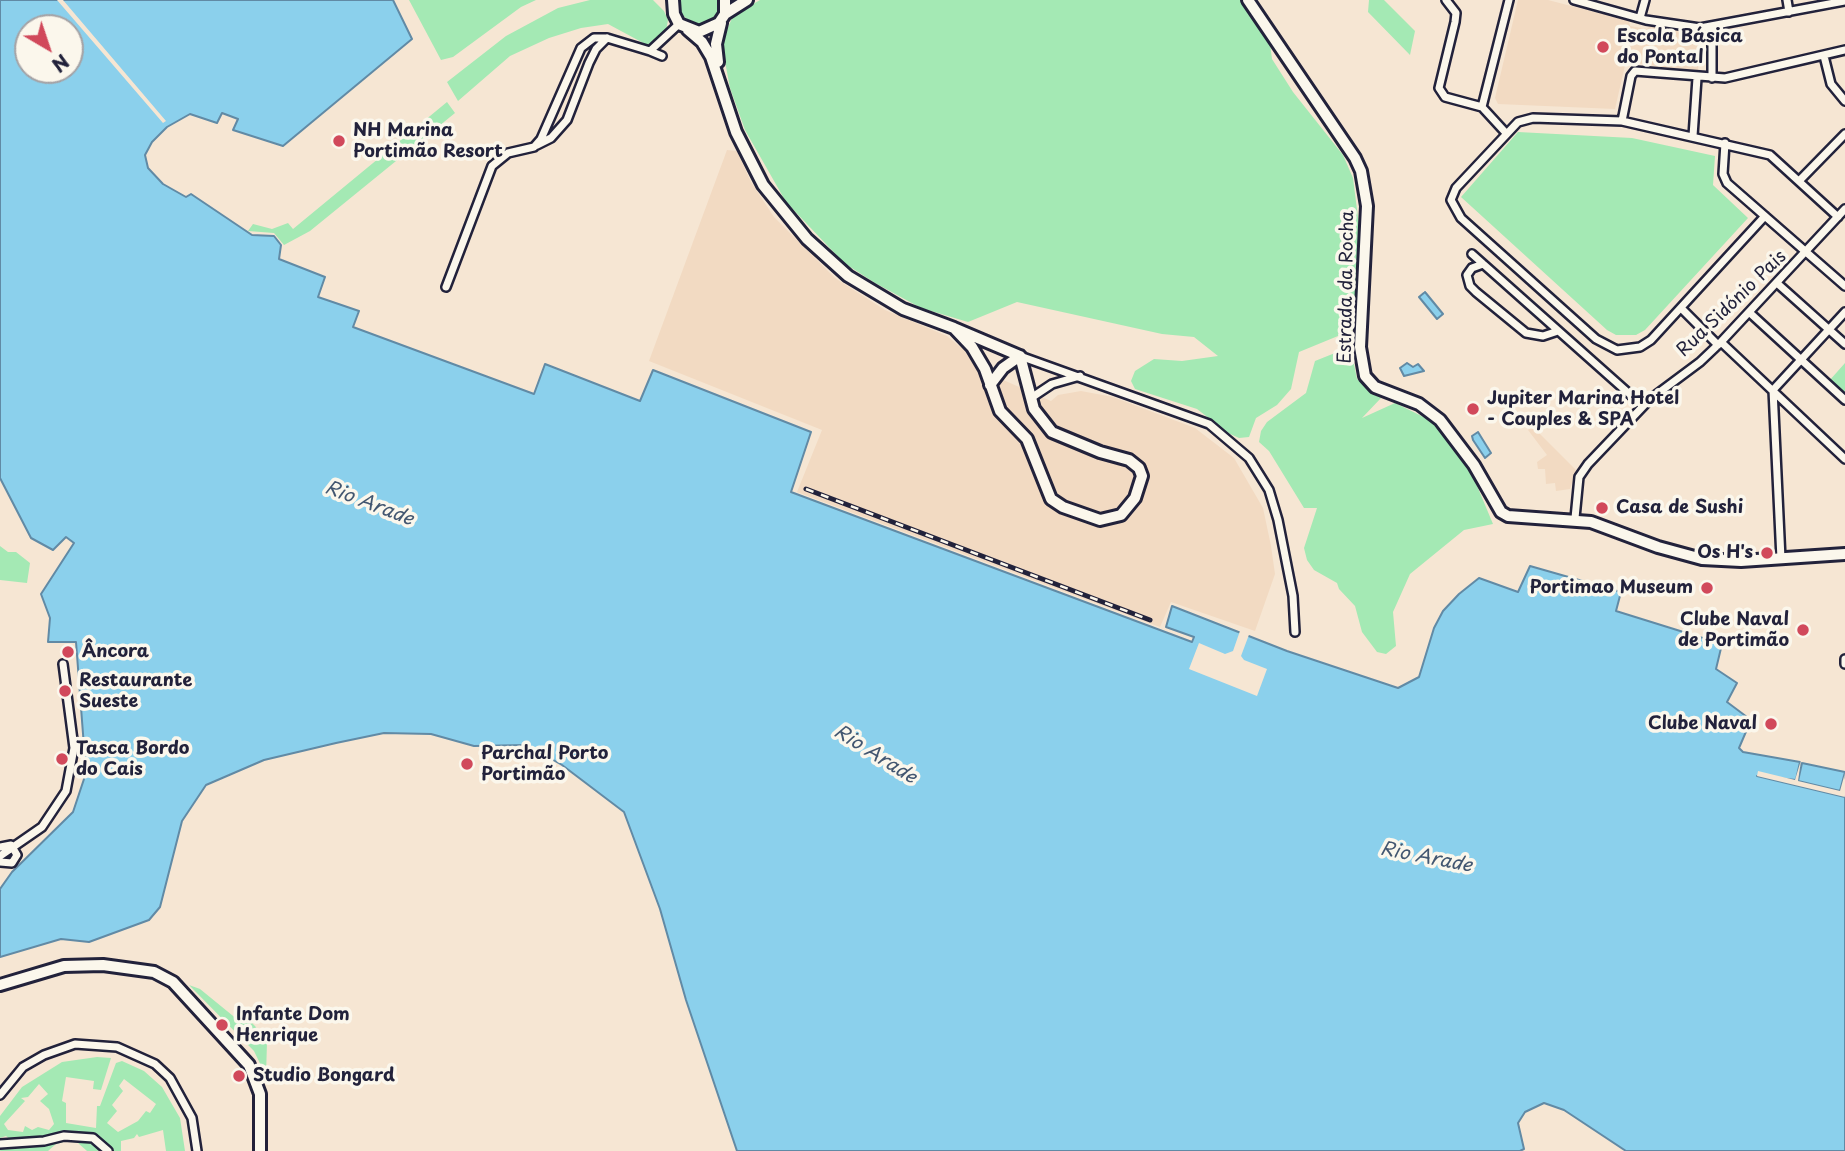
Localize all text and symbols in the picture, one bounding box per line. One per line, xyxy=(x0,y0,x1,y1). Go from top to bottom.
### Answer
north arrow xyxy=(14,14,84,84)
place label: Escola Básica do Pontal xyxy=(1617,26,1743,68)
marker: Escola Básica do Pontal xyxy=(1595,39,1611,55)
text: N xyxy=(46,48,76,79)
place label: NH Marina Portimão Resort xyxy=(353,120,503,162)
marker: NH Marina Portimão Resort xyxy=(331,133,347,149)
street label: Estrada da Rocha xyxy=(1335,210,1359,364)
street label: Rua Sidónio Pais xyxy=(1673,246,1791,362)
place label: Jupiter Marina Hotel - Couples & SPA xyxy=(1487,388,1679,430)
marker: Jupiter Marina Hotel - Couples & SPA xyxy=(1465,401,1481,417)
water label: Rio Arade xyxy=(322,477,416,531)
place label: Casa de Sushi xyxy=(1616,497,1743,519)
marker: Casa de Sushi xyxy=(1594,500,1610,516)
place label: Os H's xyxy=(1697,542,1753,564)
marker: Os H's xyxy=(1759,545,1775,561)
place label: Portimao Museum xyxy=(1529,577,1693,599)
marker: Portimao Museum xyxy=(1699,580,1715,596)
place label: Clube Naval de Portimão xyxy=(1678,609,1789,652)
marker: Clube Naval de Portimão xyxy=(1795,622,1811,638)
place label: Âncora xyxy=(82,641,149,663)
marker: Âncora xyxy=(60,644,76,660)
place label: Restaurante Sueste xyxy=(79,670,192,712)
marker: Restaurante Sueste xyxy=(57,683,73,699)
place label: Clube Naval xyxy=(1648,713,1757,735)
marker: Clube Naval xyxy=(1763,716,1779,732)
water label: Rio Arade xyxy=(830,721,920,789)
place label: Tasca Bordo do Cais xyxy=(76,738,189,780)
place label: Parchal Porto Portimão xyxy=(481,743,608,786)
marker: Tasca Bordo do Cais xyxy=(54,751,70,767)
marker: Parchal Porto Portimão xyxy=(459,756,475,772)
water label: Rio Arade xyxy=(1378,838,1474,878)
place label: Infante Dom Henrique xyxy=(236,1004,350,1046)
marker: Infante Dom Henrique xyxy=(214,1017,230,1033)
place label: Studio Bongard xyxy=(253,1065,395,1087)
marker: Studio Bongard xyxy=(231,1068,247,1084)

